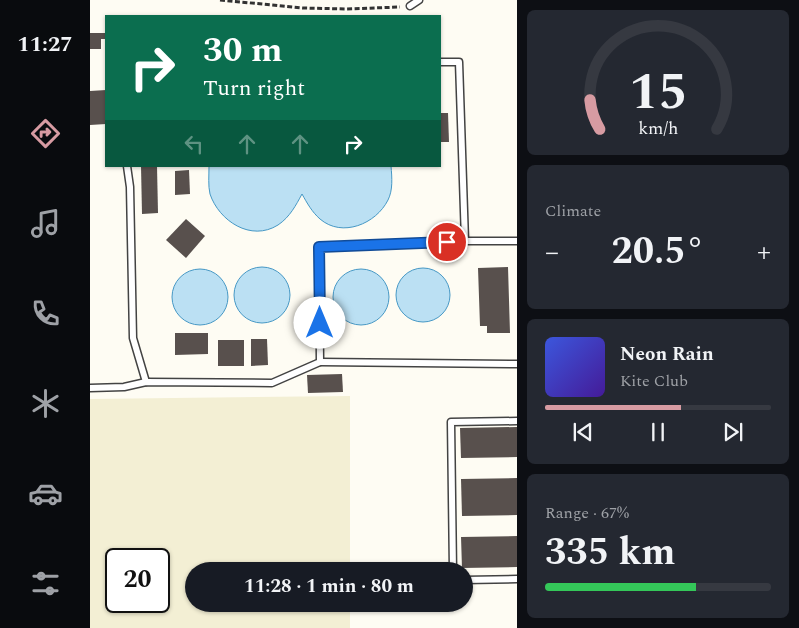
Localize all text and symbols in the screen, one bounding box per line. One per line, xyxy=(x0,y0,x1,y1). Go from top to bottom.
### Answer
text: 30 m xyxy=(203,24,283,77)
text: 11:27 xyxy=(17,28,73,61)
icon: right xyxy=(120,35,185,100)
text: 15 xyxy=(629,53,687,132)
text: Turn right xyxy=(203,72,305,105)
text: km/h xyxy=(638,115,678,142)
icon: directions xyxy=(28,116,63,151)
icon: left xyxy=(180,130,208,158)
icon: ahead xyxy=(233,130,261,158)
icon: ahead xyxy=(286,130,314,158)
icon: right xyxy=(339,130,367,158)
text: Climate xyxy=(545,199,601,223)
icon: music xyxy=(28,206,63,241)
pin xyxy=(426,221,468,263)
text: 20.5° xyxy=(611,223,705,281)
icon: arrive xyxy=(433,228,461,256)
text: − xyxy=(545,231,559,274)
text: + xyxy=(757,231,771,274)
icon: phone xyxy=(28,296,63,331)
position arrow xyxy=(293,296,345,348)
text: Neon Rain xyxy=(620,340,714,369)
text: Kite Club xyxy=(620,369,688,393)
icon: climate xyxy=(28,386,63,421)
icon: previous xyxy=(569,418,597,446)
icon: pause xyxy=(644,418,672,446)
icon: next xyxy=(719,418,747,446)
icon: car xyxy=(28,476,63,511)
text: Range · 67% xyxy=(545,501,629,525)
text: 335 km xyxy=(545,524,676,582)
speed limit sign: 20 xyxy=(105,548,170,613)
icon: filters xyxy=(28,566,63,601)
text: 11:28 · 1 min · 80 m xyxy=(244,572,414,601)

